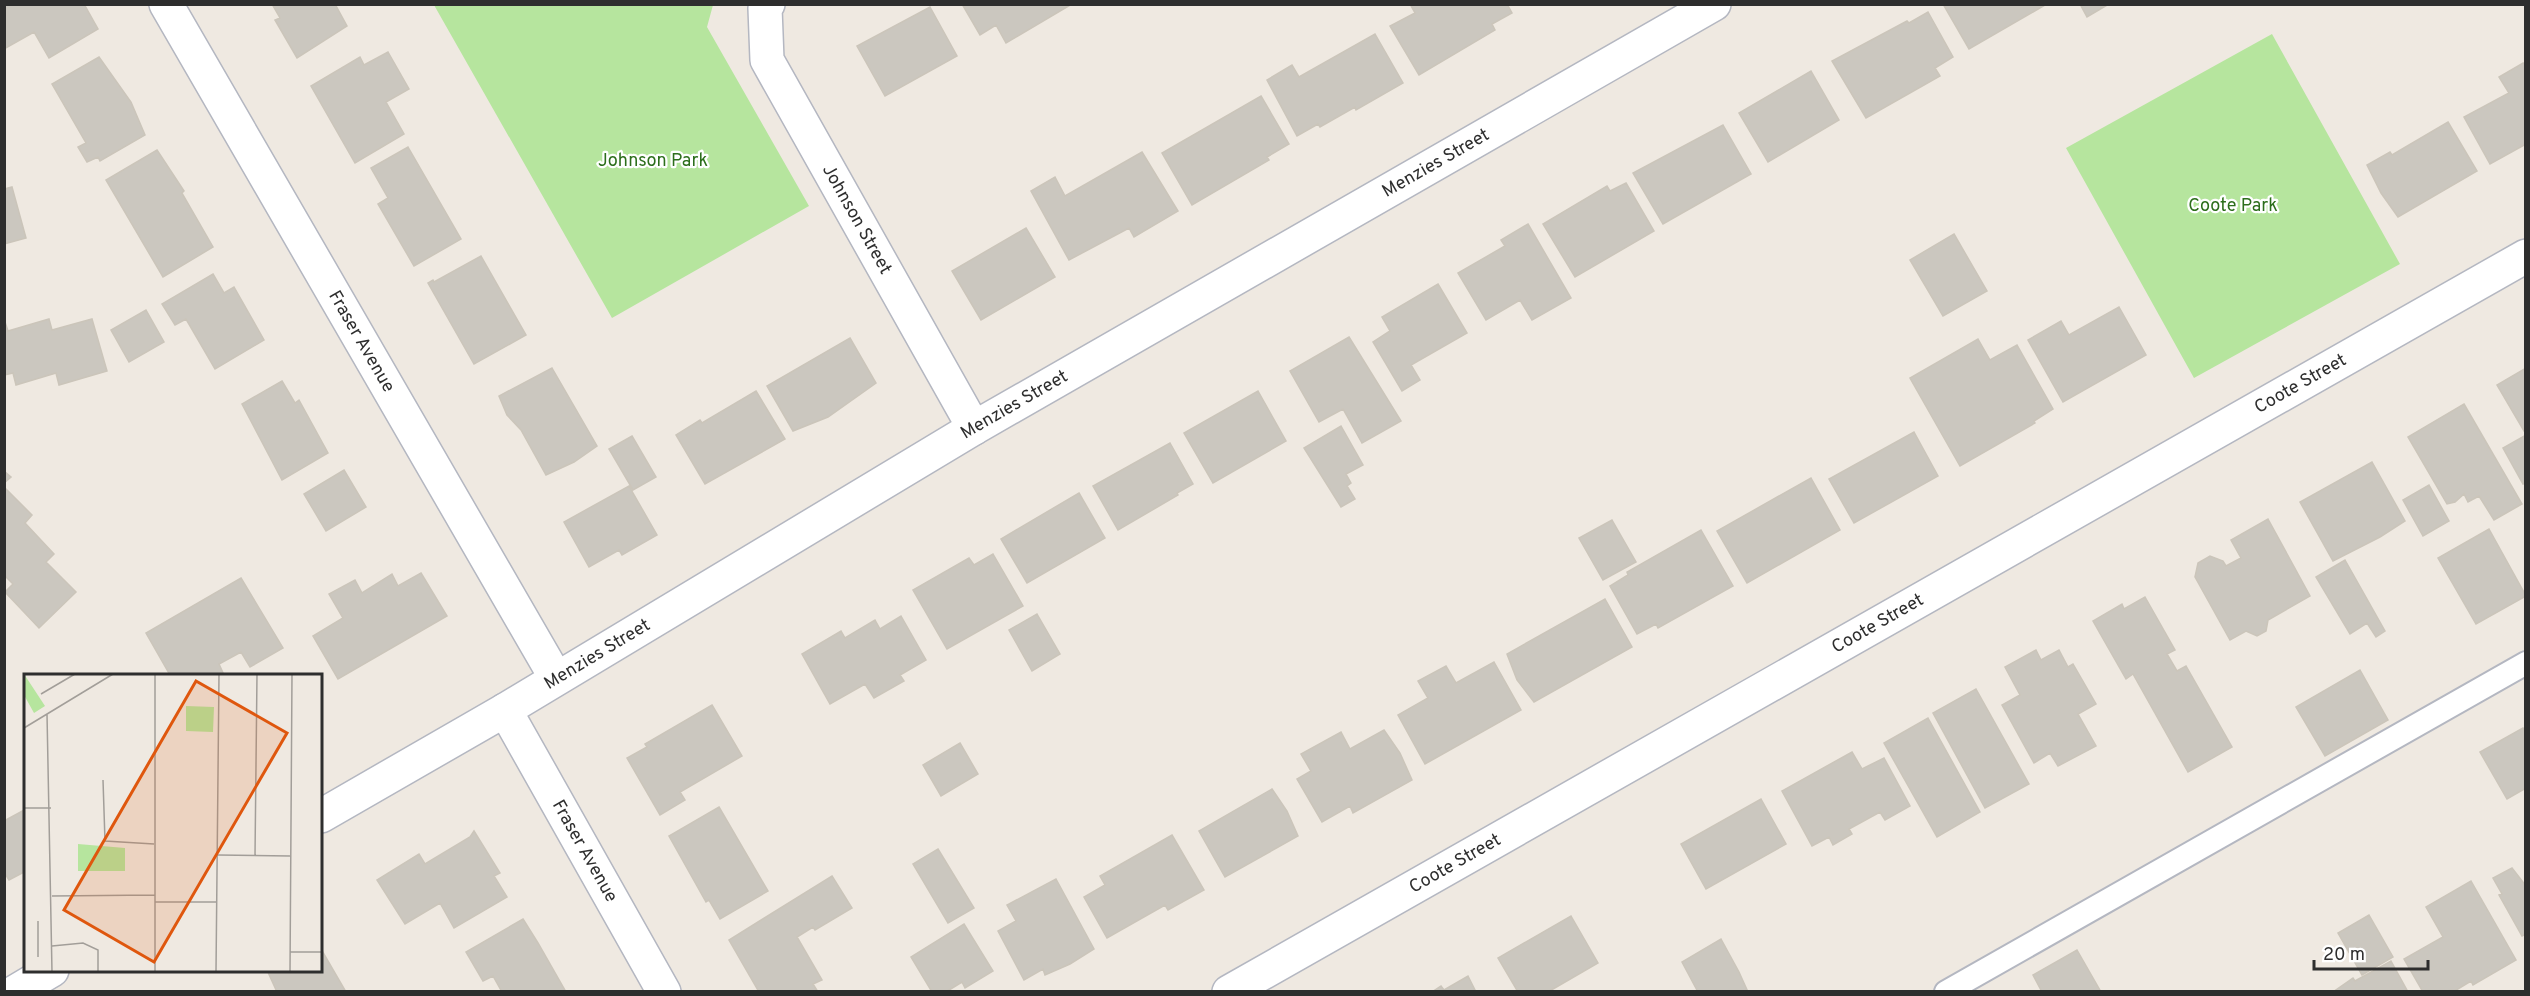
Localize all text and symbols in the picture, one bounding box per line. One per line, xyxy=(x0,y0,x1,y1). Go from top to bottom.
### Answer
street label: Menzies Street xyxy=(1378,124,1494,203)
park label: Johnson Park xyxy=(598,150,708,173)
street label: Johnson Street xyxy=(817,160,897,279)
park label: Coote Park xyxy=(2188,195,2278,218)
street label: Fraser Avenue xyxy=(323,287,400,397)
street label: Coote Street xyxy=(2250,349,2351,419)
street label: Menzies Street xyxy=(956,365,1072,445)
street label: Coote Street xyxy=(1828,589,1928,659)
street label: Menzies Street xyxy=(540,614,655,695)
inset map xyxy=(24,674,322,972)
street label: Fraser Avenue xyxy=(547,796,623,906)
street label: Coote Street xyxy=(1405,828,1505,899)
scale bar xyxy=(2314,933,2428,971)
text: 20 m xyxy=(2323,944,2365,967)

